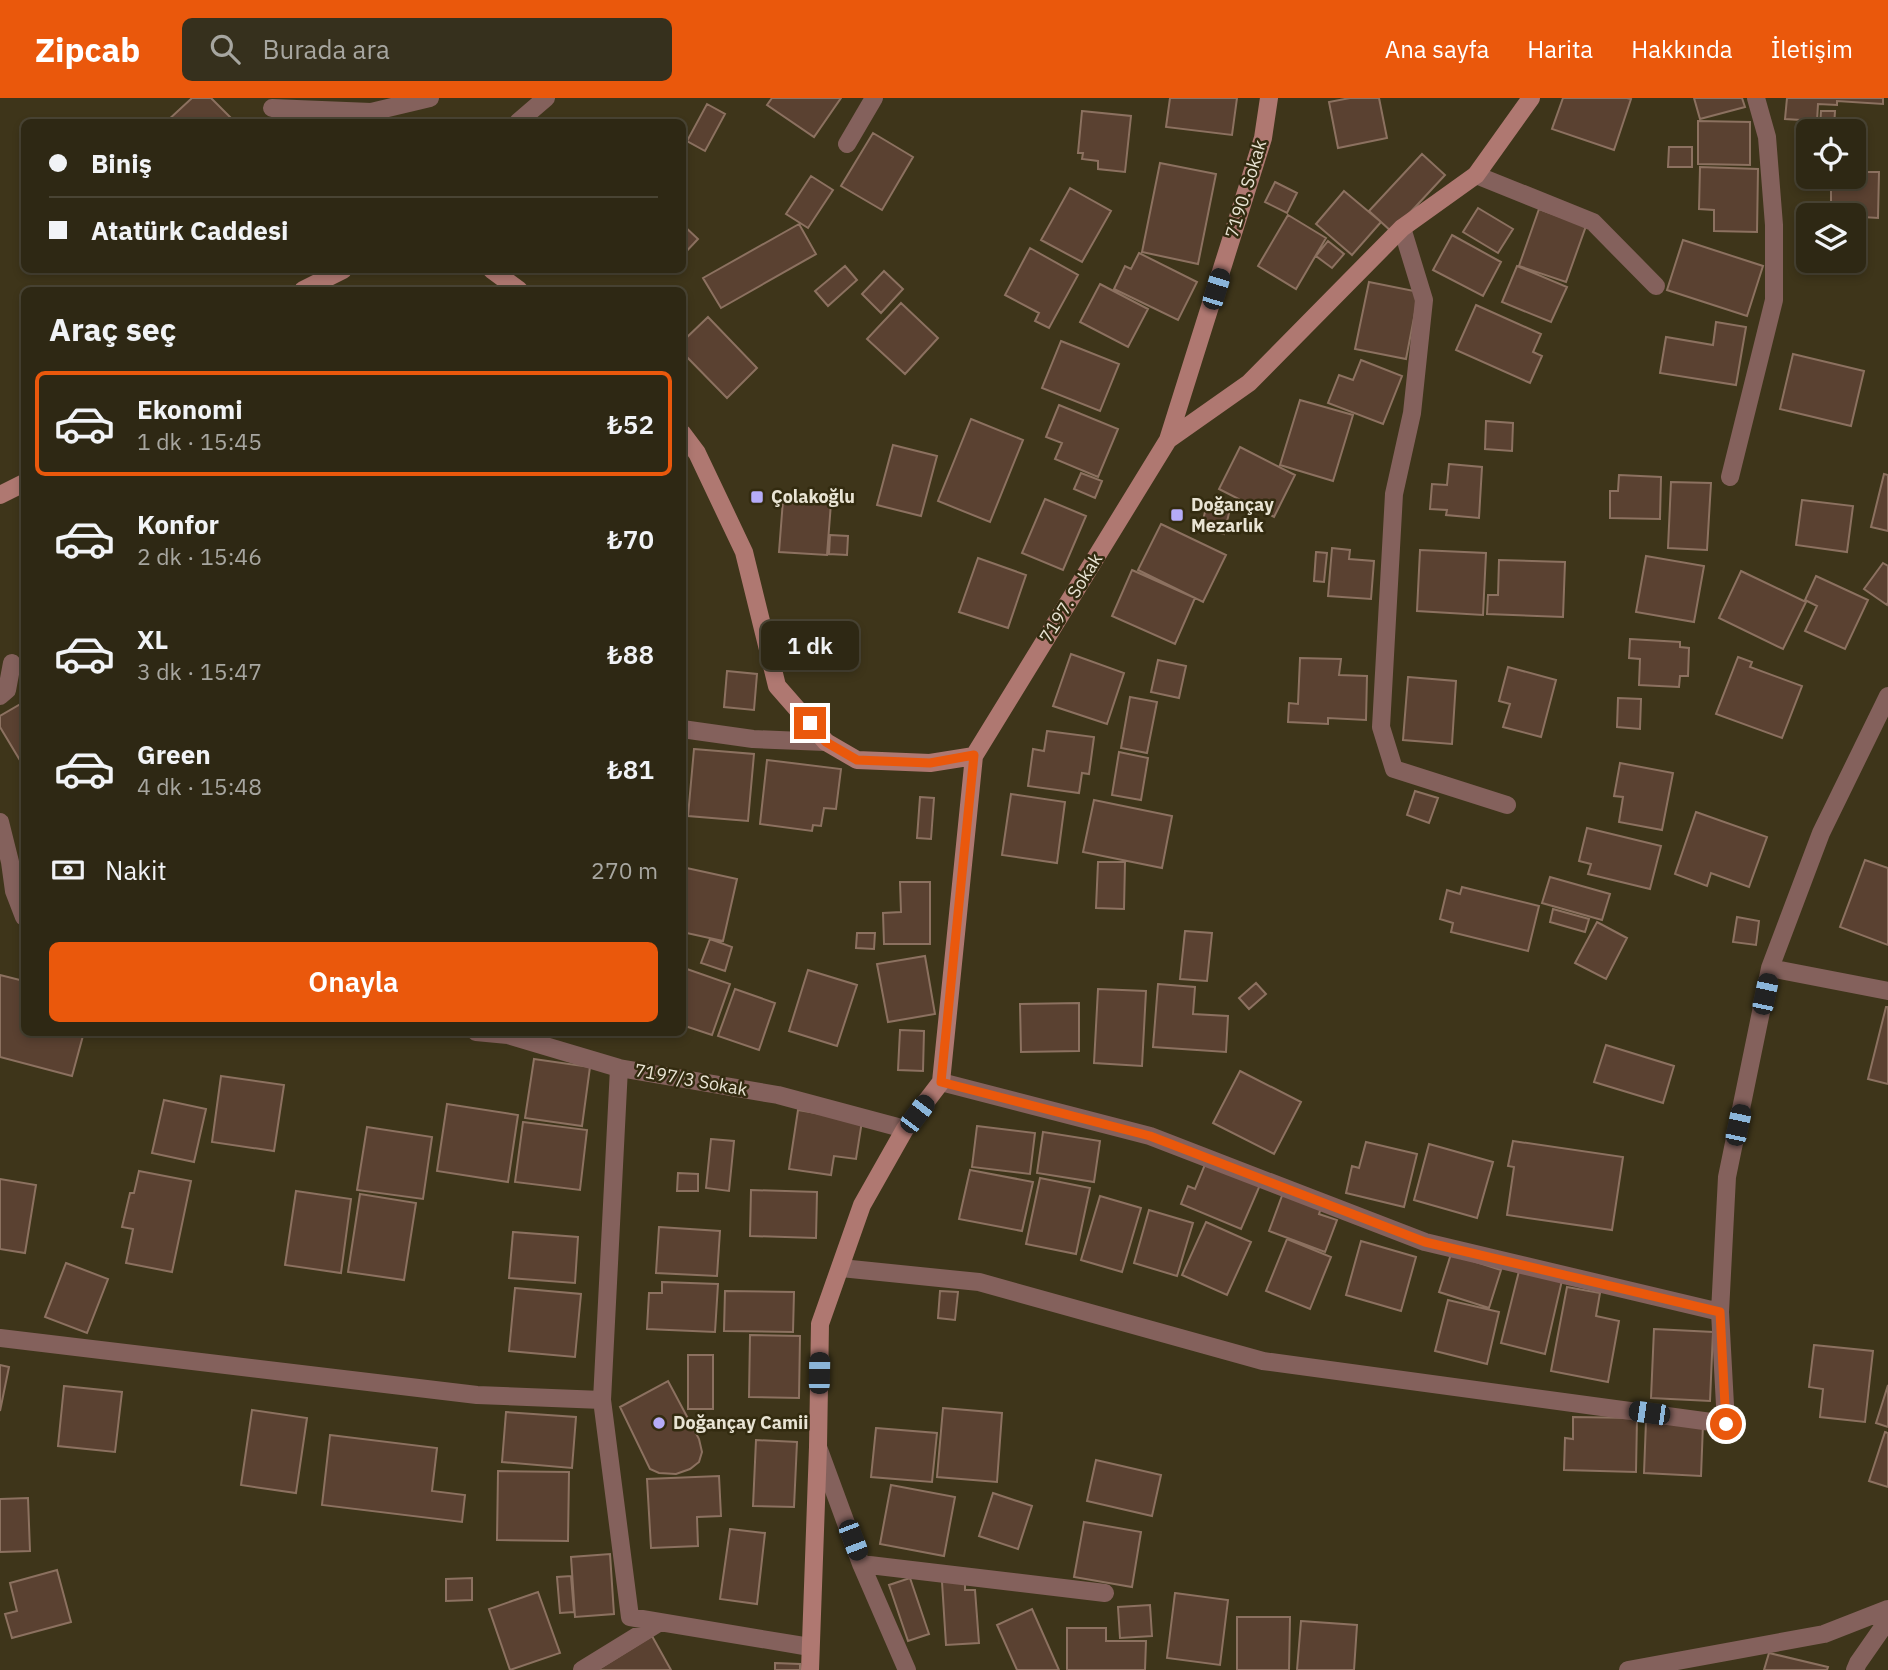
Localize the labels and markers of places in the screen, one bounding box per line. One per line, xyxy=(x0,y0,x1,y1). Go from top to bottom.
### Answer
place label: Çolakoğlu xyxy=(771,485,855,508)
marker: Çolakoğlu xyxy=(749,489,765,505)
place label: Doğançay Mezarlık xyxy=(1191,493,1274,537)
marker: Doğançay Mezarlık xyxy=(1169,507,1185,523)
place label: Doğançay Camii xyxy=(673,1411,808,1434)
marker: Doğançay Camii xyxy=(651,1415,667,1431)

